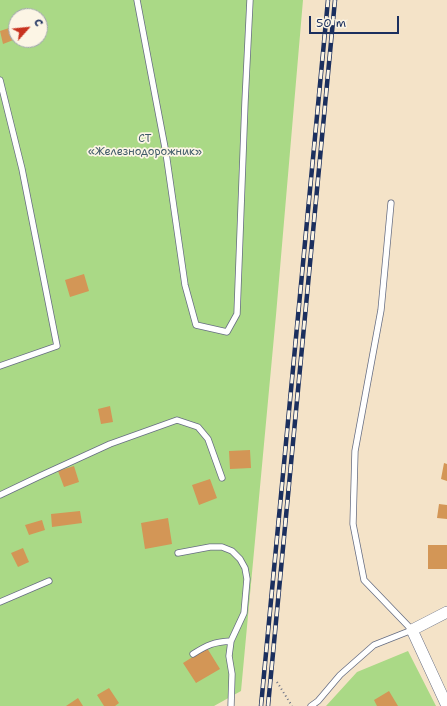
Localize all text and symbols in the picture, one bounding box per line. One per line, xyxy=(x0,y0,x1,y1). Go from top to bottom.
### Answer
north arrow xyxy=(8,8,48,48)
scale bar xyxy=(311,8,401,34)
text: 50 m xyxy=(316,15,346,31)
text: С xyxy=(30,16,46,29)
park label: СТ «Железнодорожник» xyxy=(88,132,202,158)

